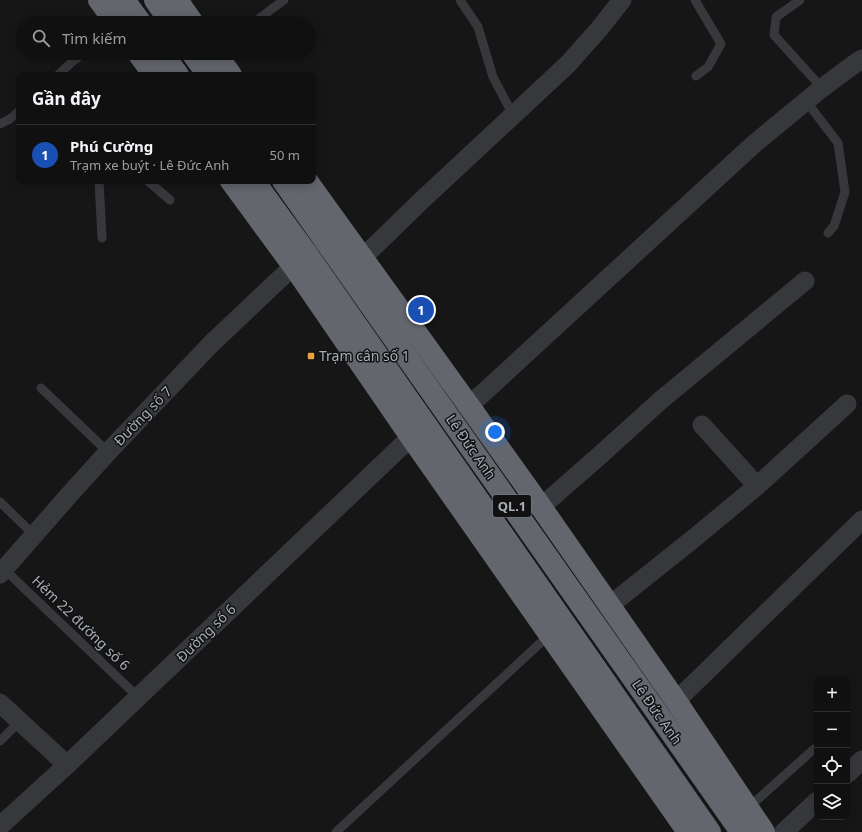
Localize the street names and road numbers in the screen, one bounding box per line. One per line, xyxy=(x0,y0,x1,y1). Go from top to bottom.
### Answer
street label: Đường số 7 xyxy=(109,382,176,450)
street label: Lê Đức Anh xyxy=(442,410,501,483)
road number: QL.1 xyxy=(493,495,531,517)
street label: Hẻm 22 đường số 6 xyxy=(28,571,134,674)
street label: Đường số 6 xyxy=(172,599,240,666)
street label: Lê Đức Anh xyxy=(628,675,687,748)

